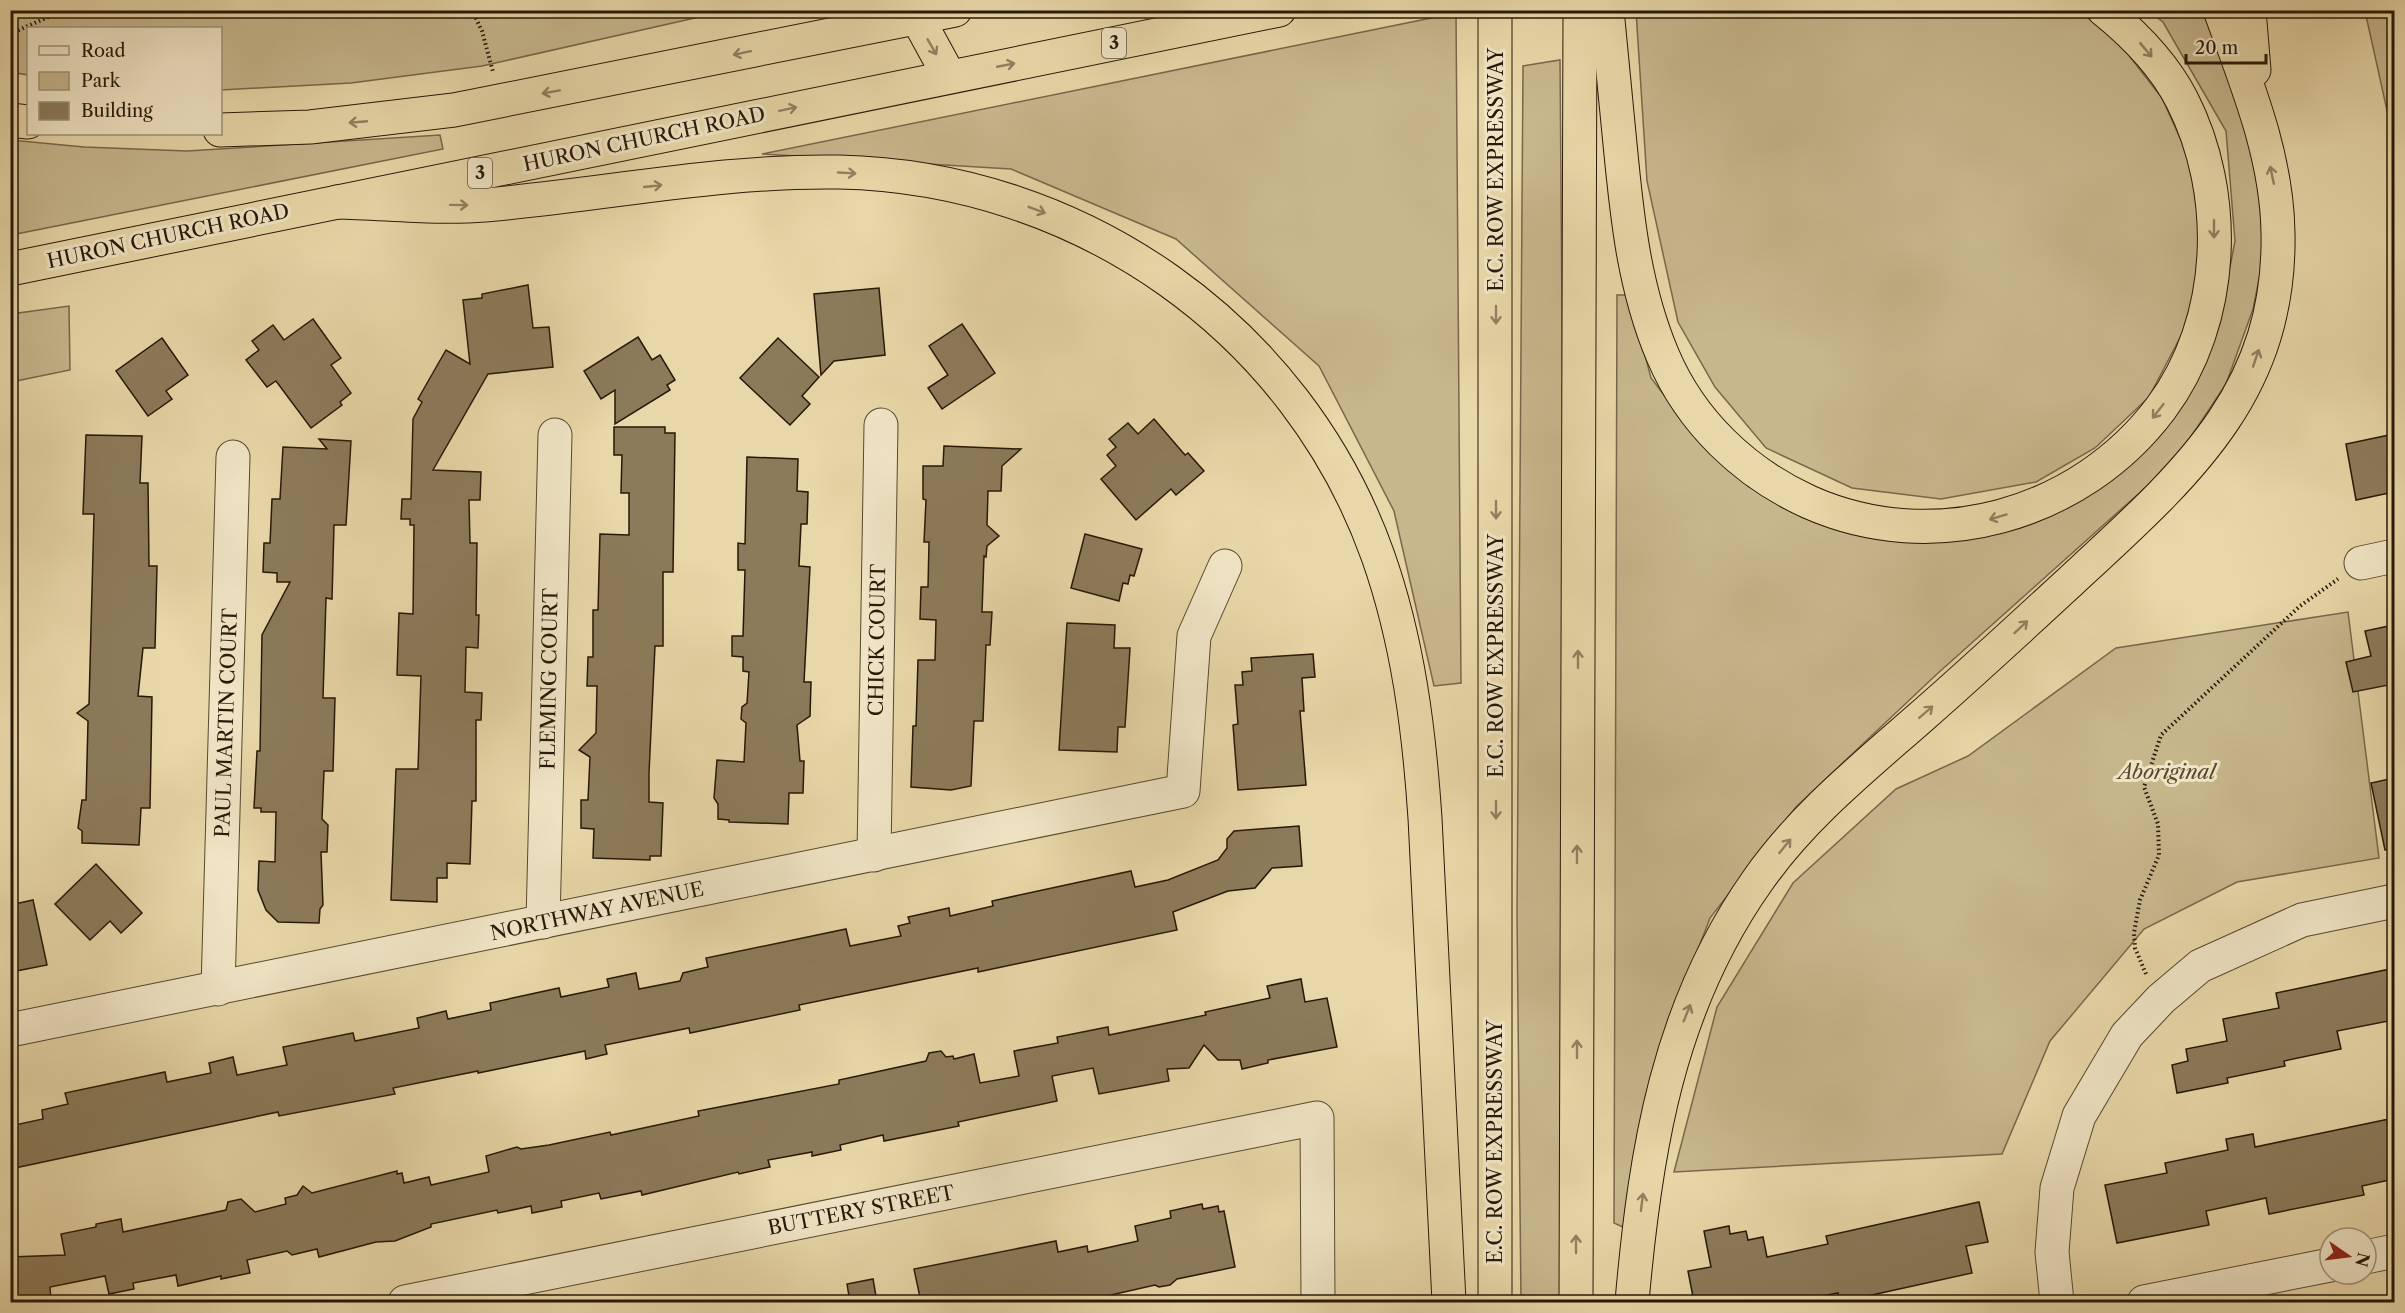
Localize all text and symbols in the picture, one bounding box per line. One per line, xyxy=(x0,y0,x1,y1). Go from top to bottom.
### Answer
legend xyxy=(27,27,222,135)
scale bar xyxy=(2186,27,2266,65)
road number: 3 xyxy=(1102,28,1126,58)
text: 20 m xyxy=(2195,37,2239,59)
one-way arrow xyxy=(926,38,938,55)
text: Road xyxy=(81,40,126,62)
one-way arrow xyxy=(2140,42,2153,58)
street label: E.C. ROW EXPRESSWAY xyxy=(1484,47,1508,292)
one-way arrow xyxy=(733,48,752,59)
one-way arrow xyxy=(996,59,1015,70)
text: Park xyxy=(81,70,122,92)
one-way arrow xyxy=(542,87,561,98)
text: Building xyxy=(81,100,153,122)
street label: HURON CHURCH ROAD xyxy=(521,102,767,176)
one-way arrow xyxy=(778,103,797,115)
one-way arrow xyxy=(349,117,369,128)
road number: 3 xyxy=(468,158,492,188)
one-way arrow xyxy=(2266,166,2277,185)
one-way arrow xyxy=(836,167,856,178)
one-way arrow xyxy=(642,180,662,191)
street label: HURON CHURCH ROAD xyxy=(45,199,291,273)
one-way arrow xyxy=(448,199,468,211)
one-way arrow xyxy=(1028,205,1046,216)
one-way arrow xyxy=(2208,218,2220,238)
one-way arrow xyxy=(1490,304,1502,324)
one-way arrow xyxy=(2252,349,2263,368)
one-way arrow xyxy=(2151,403,2164,419)
one-way arrow xyxy=(1490,499,1502,519)
one-way arrow xyxy=(1989,512,2008,523)
street label: E.C. ROW EXPRESSWAY xyxy=(1484,533,1508,778)
street label: CHICK COURT xyxy=(864,564,890,716)
street label: FLEMING COURT xyxy=(535,588,563,770)
street label: PAUL MARTIN COURT xyxy=(210,608,242,838)
one-way arrow xyxy=(2013,620,2028,635)
one-way arrow xyxy=(1572,650,1584,670)
one-way arrow xyxy=(1919,705,1934,719)
park label: Aboriginal xyxy=(2115,760,2218,784)
one-way arrow xyxy=(1490,799,1502,819)
one-way arrow xyxy=(1778,838,1791,854)
one-way arrow xyxy=(1572,845,1583,865)
street label: NORTHWAY AVENUE xyxy=(488,877,706,945)
one-way arrow xyxy=(1683,1005,1694,1023)
street label: E.C. ROW EXPRESSWAY xyxy=(1483,1019,1507,1264)
one-way arrow xyxy=(1571,1040,1583,1060)
street label: BUTTERY STREET xyxy=(766,1180,956,1240)
one-way arrow xyxy=(1636,1193,1647,1213)
north arrow xyxy=(2318,1226,2378,1286)
one-way arrow xyxy=(1570,1235,1582,1255)
text: N xyxy=(2351,1250,2374,1269)

